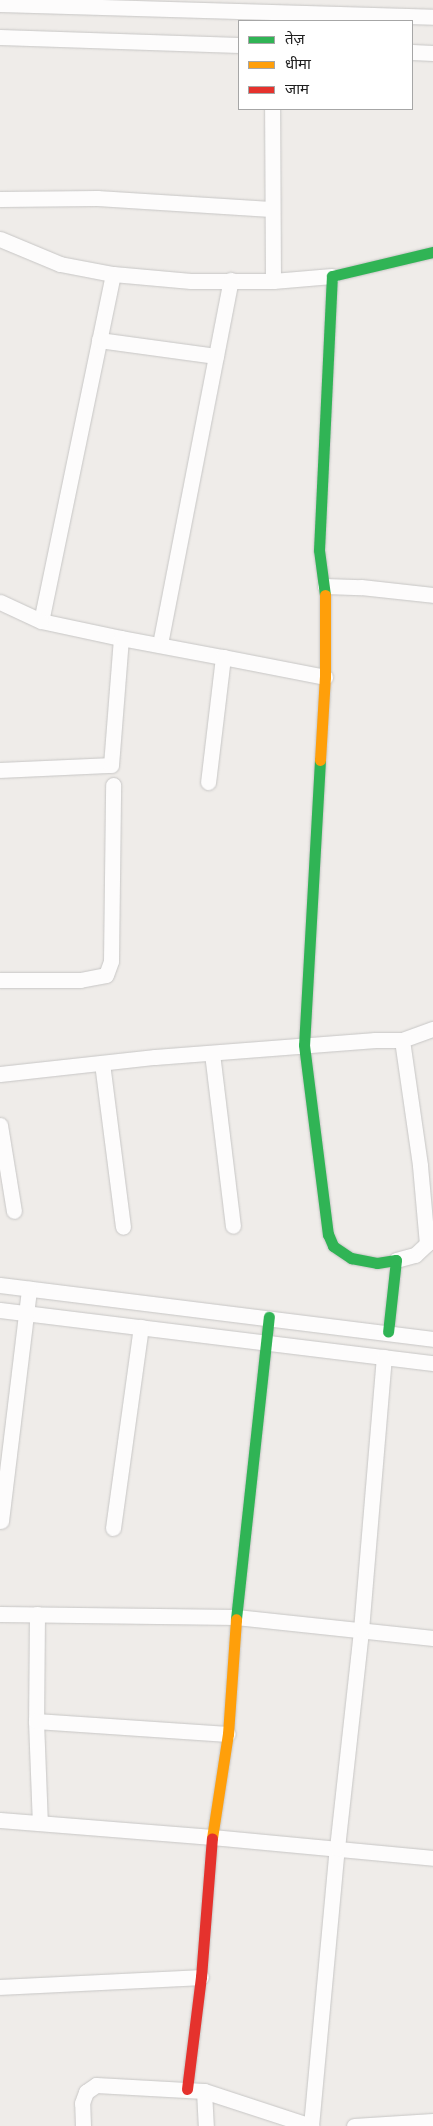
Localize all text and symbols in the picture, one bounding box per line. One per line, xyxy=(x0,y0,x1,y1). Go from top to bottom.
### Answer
legend xyxy=(238,20,413,110)
text: तेज़ xyxy=(285,29,305,48)
text: धीमा xyxy=(285,54,311,73)
text: जाम xyxy=(285,79,309,98)

